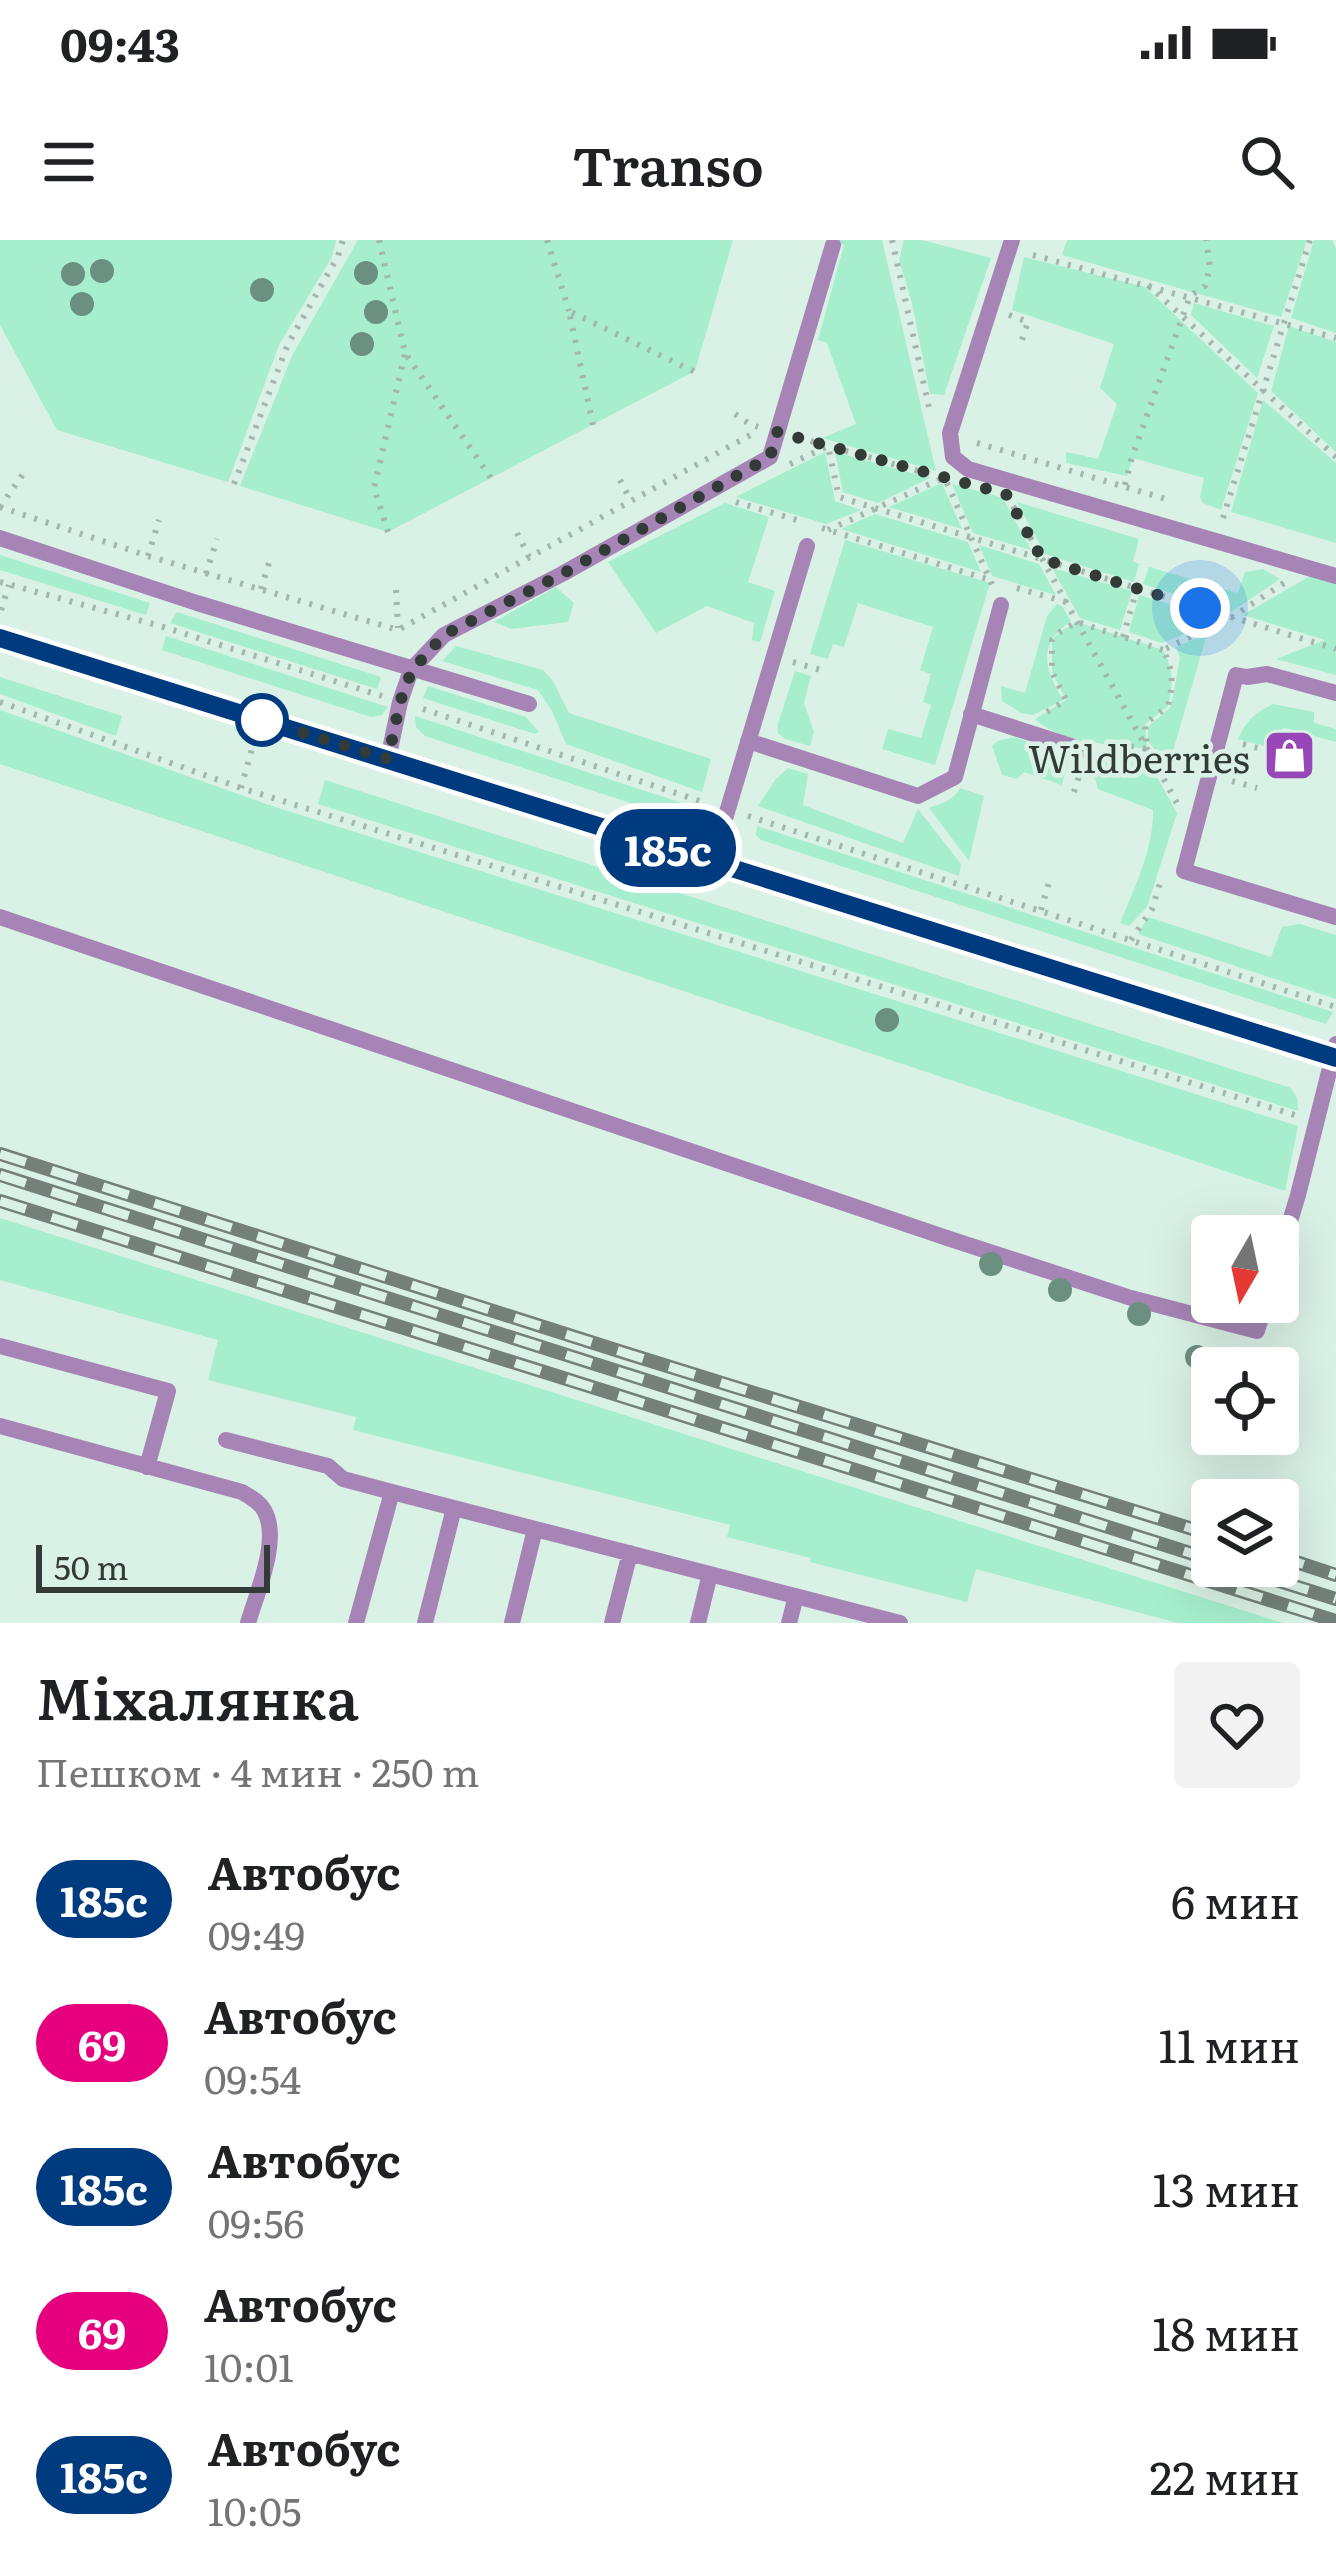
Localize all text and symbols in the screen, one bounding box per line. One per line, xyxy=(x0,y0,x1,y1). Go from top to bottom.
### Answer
text: 09:43 xyxy=(60,9,180,76)
text: Transo xyxy=(572,122,764,203)
icon: menu xyxy=(36,129,102,195)
icon: search xyxy=(1234,129,1300,195)
your location xyxy=(1170,578,1230,638)
unlabelled marker xyxy=(237,695,287,745)
place label: Wildberries xyxy=(1028,727,1250,785)
shop icon: Wildberries xyxy=(1261,728,1317,784)
line badge: 185с xyxy=(584,809,752,887)
text: 185с xyxy=(624,817,712,879)
north arrow xyxy=(1191,1215,1299,1323)
map controls xyxy=(1191,1215,1299,1587)
button: locate xyxy=(1191,1347,1299,1455)
button: layers xyxy=(1191,1479,1299,1587)
scale bar xyxy=(36,1539,270,1592)
text: 50 m xyxy=(54,1541,128,1590)
text: Міхалянка xyxy=(36,1653,359,1738)
button: heart xyxy=(1174,1662,1300,1788)
text: Пешком · 4 мин · 250 m xyxy=(36,1741,479,1799)
text: Автобус xyxy=(208,1837,401,1904)
text: 6 мин xyxy=(1171,1866,1300,1933)
text: 185с xyxy=(60,1868,148,1930)
text: 09:49 xyxy=(208,1904,305,1962)
text: Автобус xyxy=(204,1981,397,2048)
text: 11 мин xyxy=(1159,2010,1300,2077)
text: 69 xyxy=(78,2012,126,2074)
text: 09:54 xyxy=(204,2048,301,2106)
text: Автобус xyxy=(208,2125,401,2192)
text: 13 мин xyxy=(1153,2154,1300,2221)
text: 185с xyxy=(60,2156,148,2218)
text: 09:56 xyxy=(208,2192,305,2250)
text: Автобус xyxy=(204,2269,397,2336)
text: 18 мин xyxy=(1152,2298,1300,2365)
text: 69 xyxy=(78,2300,126,2362)
text: 10:01 xyxy=(204,2336,294,2394)
text: Автобус xyxy=(208,2413,401,2480)
text: 22 мин xyxy=(1150,2442,1300,2509)
text: 185с xyxy=(60,2444,148,2506)
text: 10:05 xyxy=(208,2480,302,2538)

